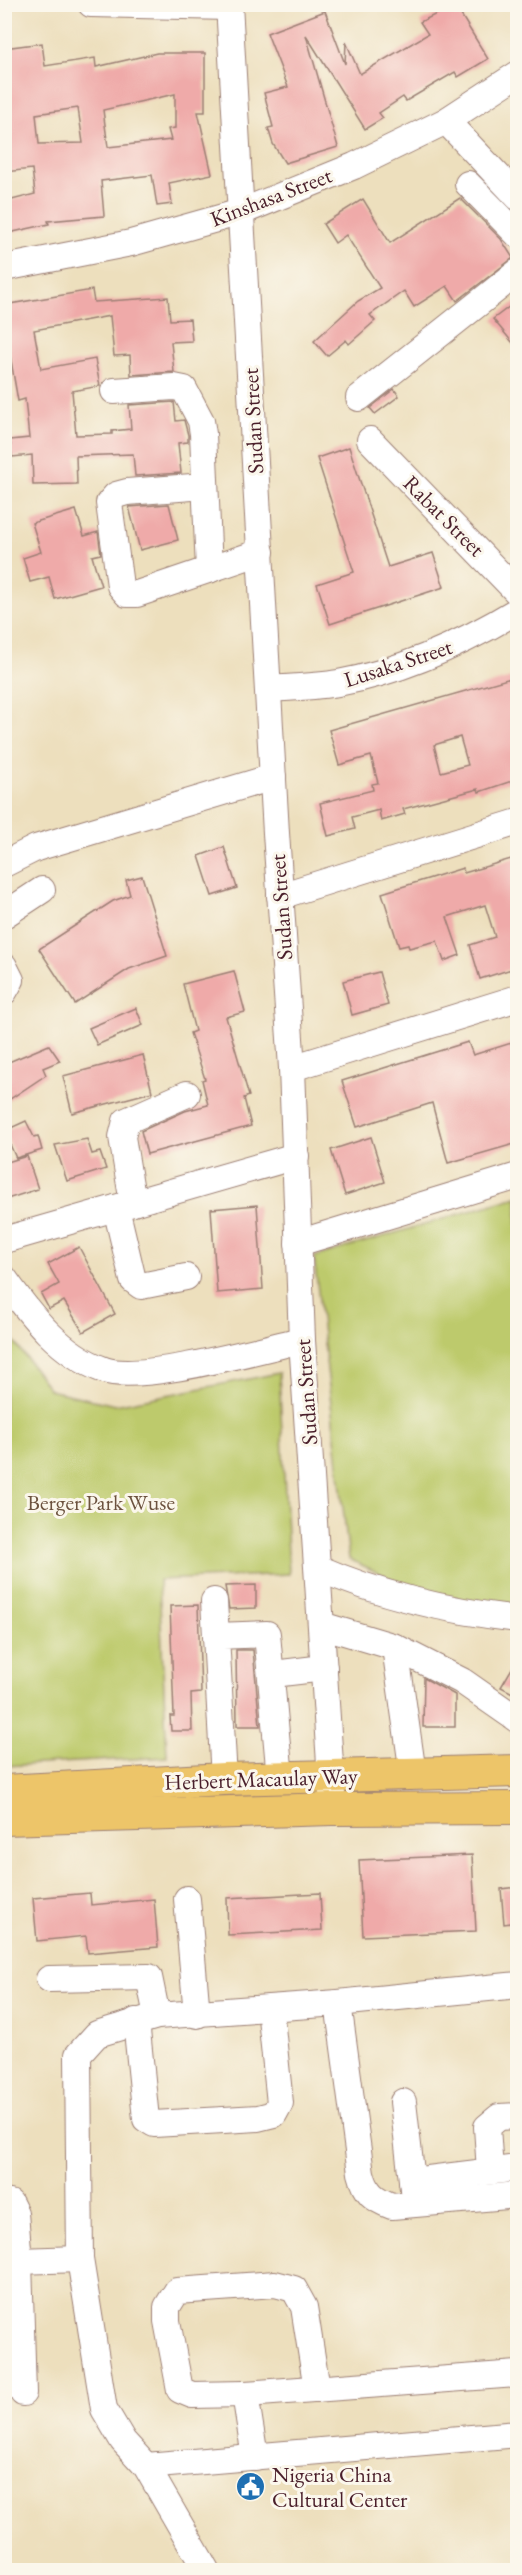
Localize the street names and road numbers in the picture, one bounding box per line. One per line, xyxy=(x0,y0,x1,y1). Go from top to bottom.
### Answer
street label: Kinshasa Street xyxy=(206,161,336,233)
street label: Sudan Street xyxy=(236,367,270,475)
street label: Rabat Street xyxy=(397,469,491,563)
street label: Lusaka Street xyxy=(340,632,456,694)
street label: Sudan Street xyxy=(263,853,299,961)
street label: Sudan Street xyxy=(288,1338,324,1446)
street label: Herbert Macaulay Way xyxy=(164,1761,359,1797)

